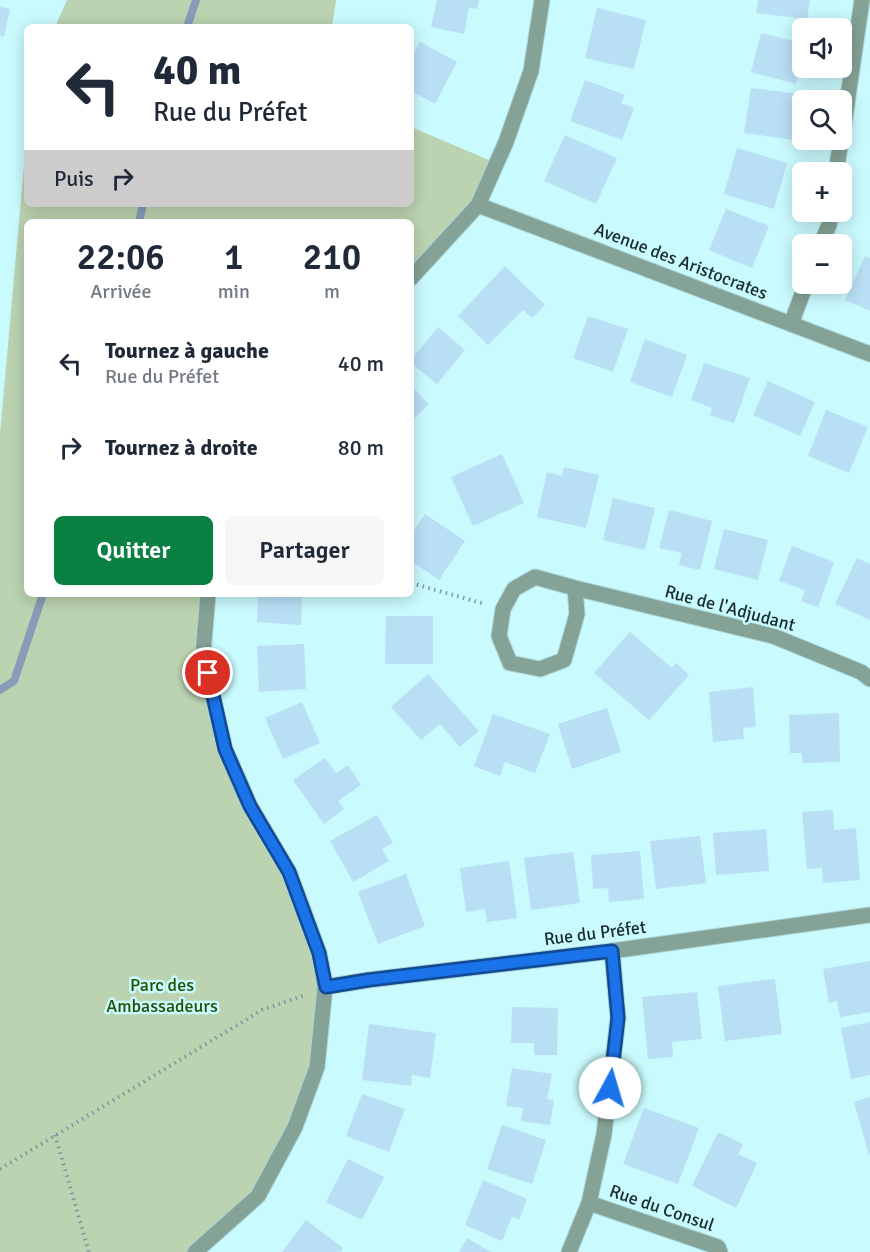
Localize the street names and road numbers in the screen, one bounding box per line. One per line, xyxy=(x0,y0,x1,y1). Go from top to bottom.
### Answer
street label: Avenue des Aristocrates xyxy=(591,218,771,304)
street label: Rue de l'Adjudant xyxy=(662,580,798,636)
street label: Rue du Préfet xyxy=(543,916,647,950)
street label: Rue du Consul xyxy=(607,1180,717,1236)

